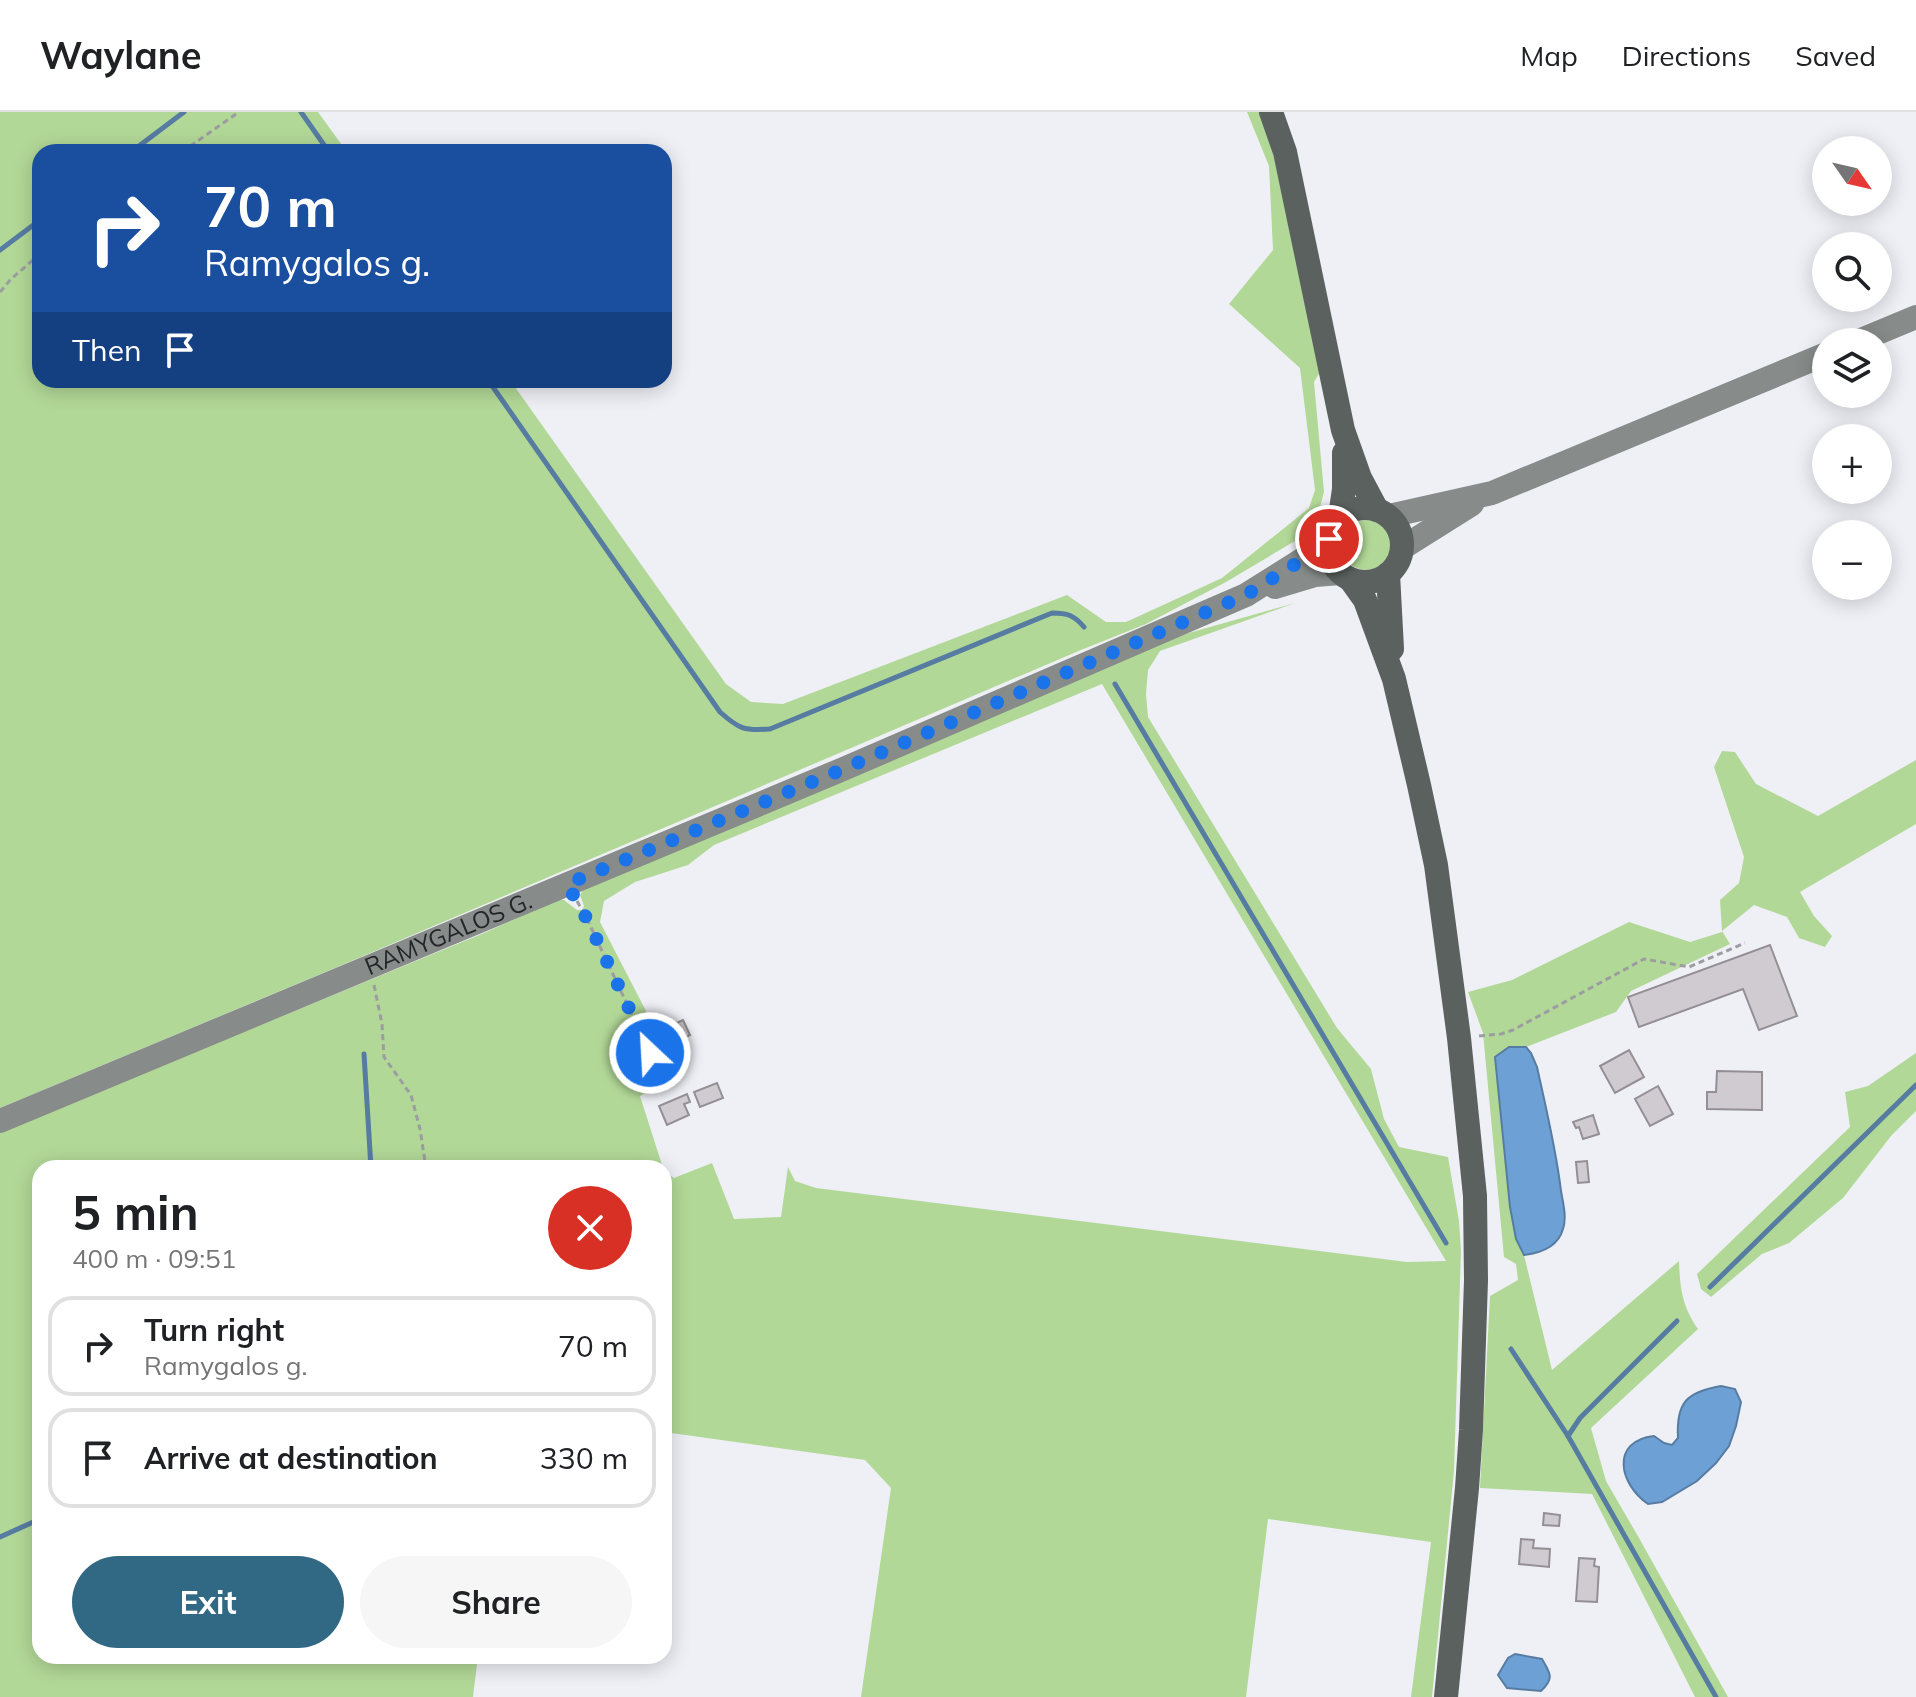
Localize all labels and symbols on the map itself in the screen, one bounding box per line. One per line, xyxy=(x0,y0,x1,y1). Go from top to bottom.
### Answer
north arrow xyxy=(1812,136,1892,216)
pin xyxy=(1295,505,1363,573)
street label: RAMYGALOS G. xyxy=(360,885,536,981)
position arrow xyxy=(608,1011,692,1095)

